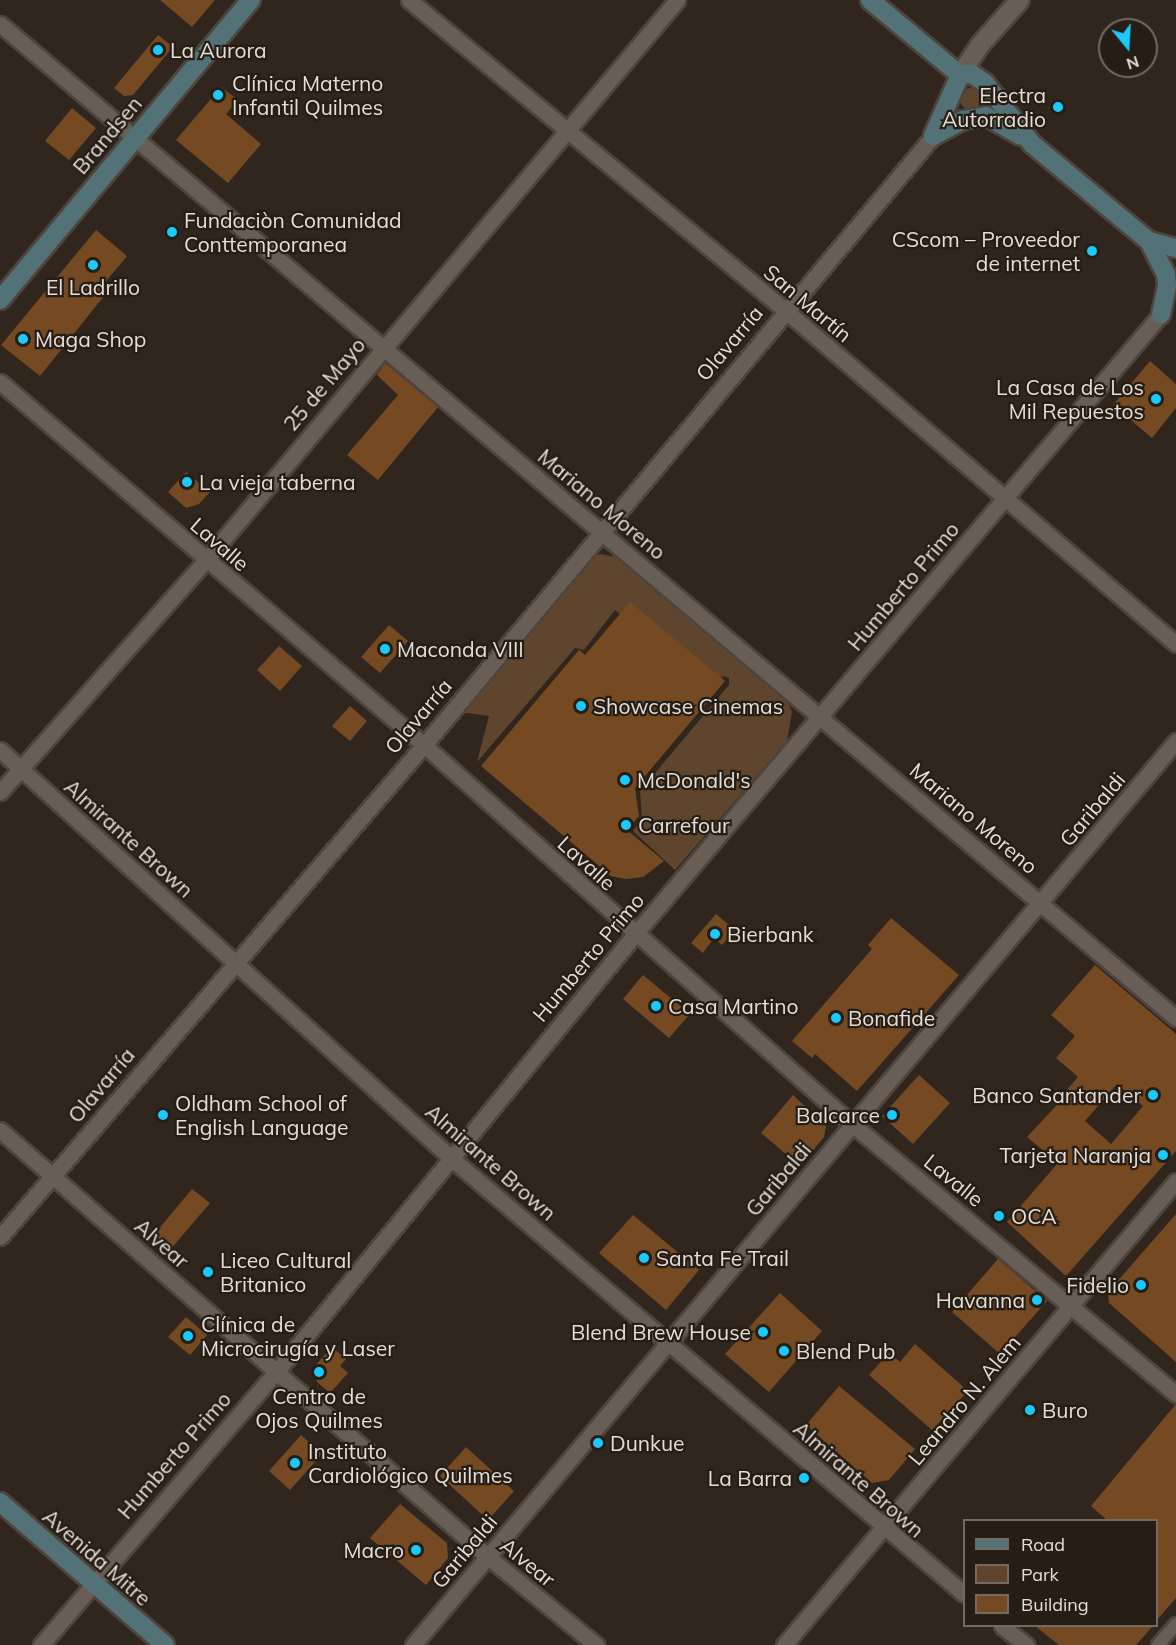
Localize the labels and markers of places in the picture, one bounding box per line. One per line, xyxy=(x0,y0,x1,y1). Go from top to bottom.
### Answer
place label: La Aurora xyxy=(170,37,267,63)
marker: La Aurora xyxy=(151,43,165,57)
place label: Clínica Materno Infantil Quilmes xyxy=(232,70,383,120)
place label: Electra Autorradio xyxy=(942,82,1046,132)
marker: Clínica Materno Infantil Quilmes xyxy=(209,86,227,104)
marker: Electra Autorradio xyxy=(1051,100,1065,114)
place label: Fundaciòn Comunidad Conttemporanea xyxy=(184,207,402,257)
marker: Fundaciòn Comunidad Conttemporanea xyxy=(165,225,179,239)
place label: CScom – Proveedor de internet xyxy=(892,226,1080,276)
marker: CScom – Proveedor de internet xyxy=(1085,244,1099,258)
marker: El Ladrillo xyxy=(86,258,100,272)
place label: El Ladrillo xyxy=(46,274,140,300)
place label: Maga Shop xyxy=(35,326,146,352)
marker: Maga Shop xyxy=(16,332,30,346)
place label: La Casa de Los Mil Repuestos xyxy=(996,374,1144,424)
marker: La Casa de Los Mil Repuestos xyxy=(1149,392,1163,406)
place label: La vieja taberna xyxy=(199,469,356,495)
marker: La vieja taberna xyxy=(180,475,194,489)
place label: Maconda VIII xyxy=(397,636,524,662)
marker: Maconda VIII xyxy=(378,642,392,656)
place label: Showcase Cinemas xyxy=(593,693,783,719)
marker: Showcase Cinemas xyxy=(574,699,588,713)
place label: McDonald's xyxy=(637,767,751,793)
marker: McDonald's xyxy=(618,773,632,787)
place label: Carrefour xyxy=(638,812,730,838)
marker: Carrefour xyxy=(619,818,633,832)
place label: Bierbank xyxy=(727,921,814,947)
marker: Bierbank xyxy=(708,927,722,941)
place label: Casa Martino xyxy=(668,993,799,1019)
marker: Casa Martino xyxy=(649,999,663,1013)
place label: Bonafide xyxy=(848,1005,935,1031)
marker: Bonafide xyxy=(829,1011,843,1025)
place label: Banco Santander xyxy=(972,1082,1141,1108)
marker: Banco Santander xyxy=(1146,1088,1160,1102)
place label: Oldham School of English Language xyxy=(175,1090,348,1140)
place label: Balcarce xyxy=(796,1102,880,1128)
marker: Oldham School of English Language xyxy=(156,1108,170,1122)
marker: Balcarce xyxy=(885,1108,899,1122)
place label: Tarjeta Naranja xyxy=(1000,1142,1151,1168)
marker: Tarjeta Naranja xyxy=(1156,1148,1170,1162)
place label: OCA xyxy=(1011,1203,1057,1229)
marker: OCA xyxy=(992,1209,1006,1223)
place label: Santa Fe Trail xyxy=(656,1245,789,1271)
place label: Liceo Cultural Britanico xyxy=(220,1247,351,1297)
marker: Santa Fe Trail xyxy=(637,1251,651,1265)
marker: Liceo Cultural Britanico xyxy=(201,1265,215,1279)
place label: Fidelio xyxy=(1066,1272,1129,1298)
marker: Fidelio xyxy=(1134,1278,1148,1292)
place label: Havanna xyxy=(936,1287,1025,1313)
marker: Havanna xyxy=(1030,1293,1044,1307)
place label: Clínica de Microcirugía y Laser xyxy=(201,1311,395,1361)
place label: Blend Brew House xyxy=(571,1319,751,1345)
marker: Blend Brew House xyxy=(756,1325,770,1339)
marker: Clínica de Microcirugía y Laser xyxy=(179,1327,197,1345)
place label: Blend Pub xyxy=(796,1338,895,1364)
marker: Blend Pub xyxy=(777,1344,791,1358)
marker: Centro de Ojos Quilmes xyxy=(310,1363,328,1381)
place label: Centro de Ojos Quilmes xyxy=(255,1383,383,1433)
place label: Buro xyxy=(1042,1397,1088,1423)
marker: Buro xyxy=(1023,1403,1037,1417)
place label: Dunkue xyxy=(610,1430,684,1456)
marker: Dunkue xyxy=(591,1436,605,1450)
place label: Instituto Cardiológico Quilmes xyxy=(308,1438,513,1488)
marker: Instituto Cardiológico Quilmes xyxy=(286,1454,304,1472)
place label: La Barra xyxy=(708,1465,792,1491)
marker: La Barra xyxy=(797,1471,811,1485)
place label: Macro xyxy=(344,1537,404,1563)
marker: Macro xyxy=(409,1543,423,1557)

